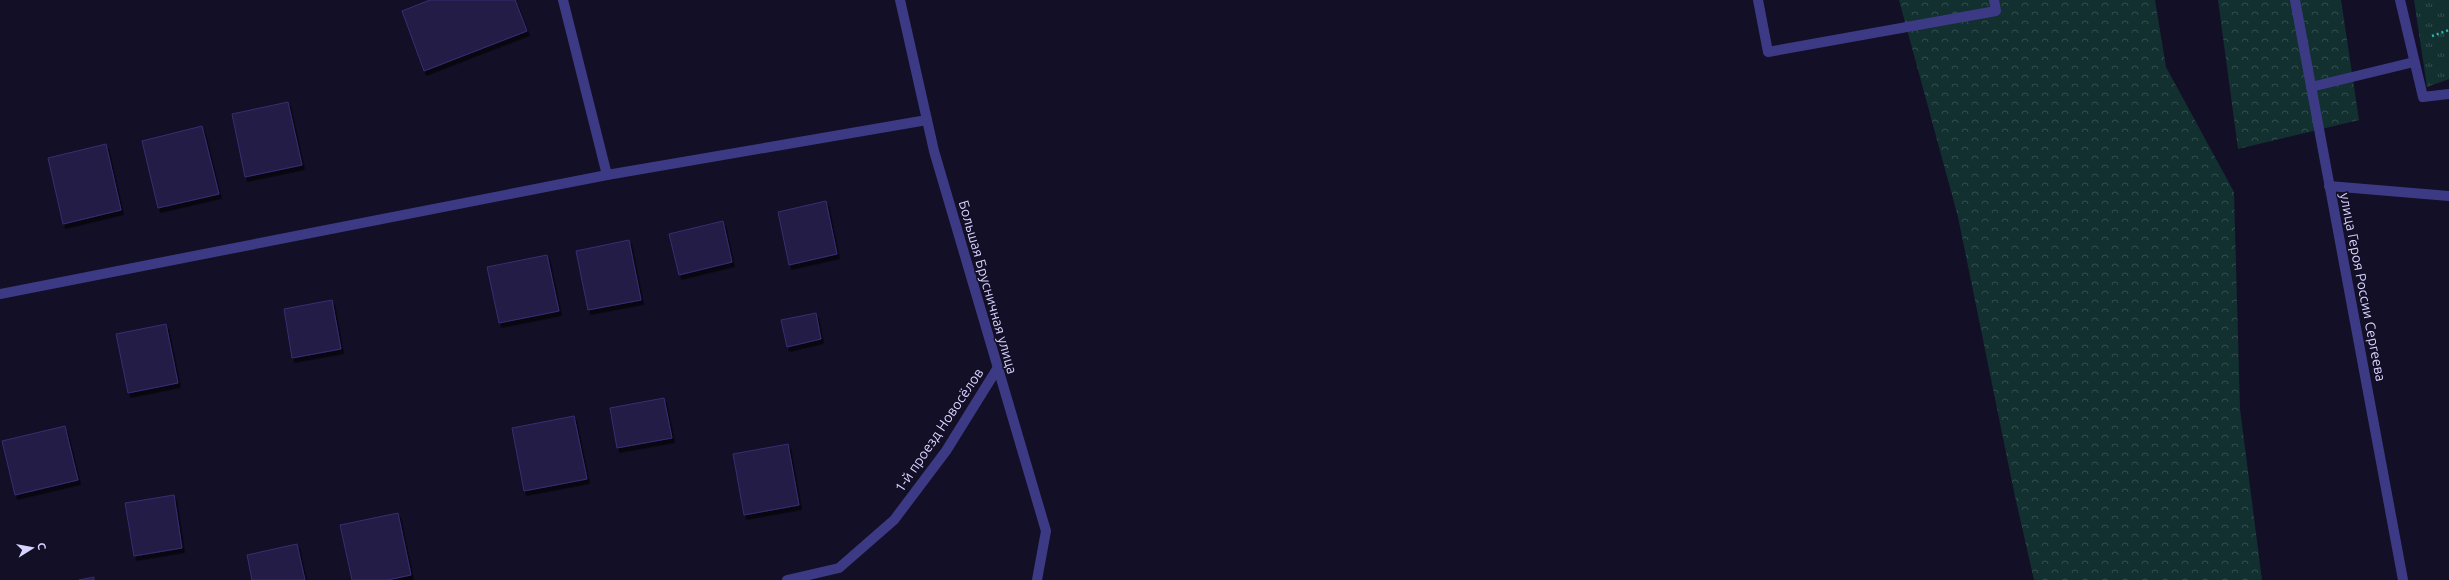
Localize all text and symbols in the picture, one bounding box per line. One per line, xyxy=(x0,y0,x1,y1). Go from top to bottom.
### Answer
street label: улица Героя России Сергеева xyxy=(2337,191,2389,383)
street label: Большая Брусничная улица xyxy=(956,198,1020,376)
street label: 1-й проезд Новосёлов xyxy=(892,365,986,495)
north arrow xyxy=(12,528,52,568)
text: С xyxy=(35,541,48,551)

